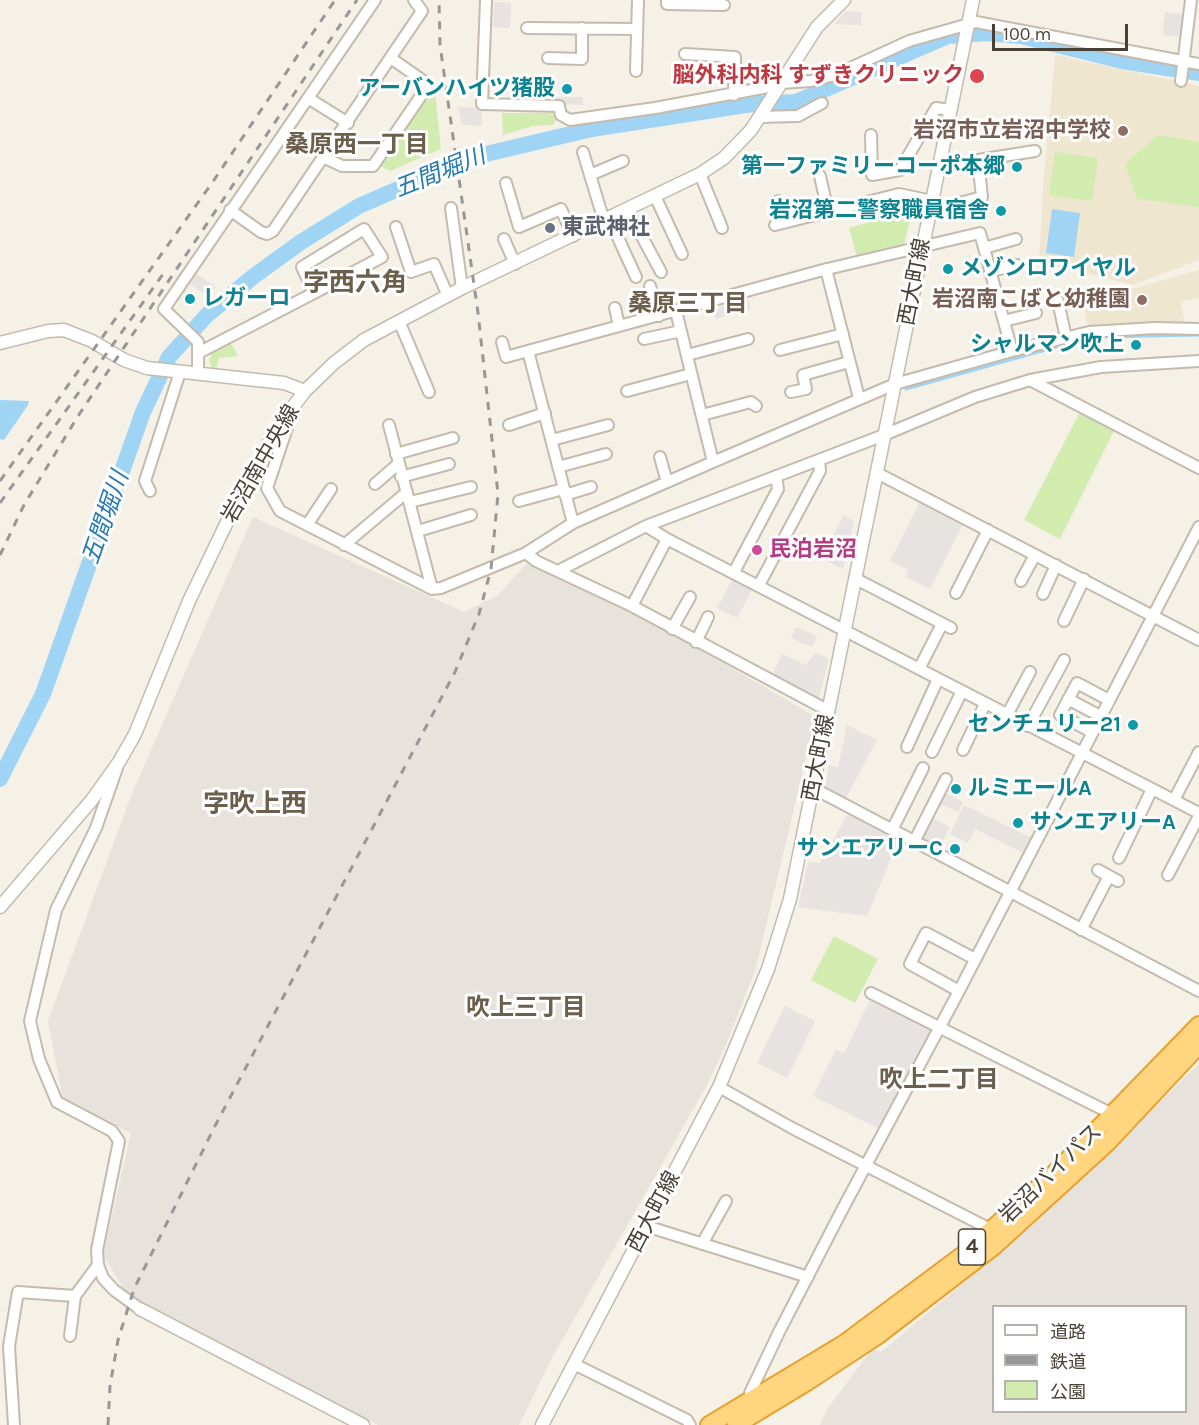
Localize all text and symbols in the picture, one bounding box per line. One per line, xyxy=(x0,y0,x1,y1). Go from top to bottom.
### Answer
scale bar xyxy=(995,12,1132,50)
text: 100 m xyxy=(1003,23,1051,45)
place label: 脳外科内科 すずきクリニック xyxy=(672,63,964,89)
marker: 脳外科内科 すずきクリニック xyxy=(968,67,986,85)
place label: アーバンハイツ猪股 xyxy=(358,76,555,102)
marker: アーバンハイツ猪股 xyxy=(560,82,574,96)
place label: 岩沼市立岩沼中学校 xyxy=(913,118,1111,144)
marker: 岩沼市立岩沼中学校 xyxy=(1116,124,1130,138)
district label: 桑原西一丁目 xyxy=(285,131,429,159)
water label: 五間堀川 xyxy=(390,142,490,204)
place label: 第一ファミリーコーポ本郷 xyxy=(741,154,1005,180)
marker: 第一ファミリーコーポ本郷 xyxy=(1010,160,1024,174)
place label: 岩沼第二警察職員宿舎 xyxy=(769,198,989,224)
marker: 岩沼第二警察職員宿舎 xyxy=(994,204,1008,218)
place label: 東武神社 xyxy=(562,215,650,241)
marker: 東武神社 xyxy=(543,221,557,235)
street label: 西大町線 xyxy=(894,236,936,328)
place label: メゾンロワイヤル xyxy=(960,256,1136,282)
marker: メゾンロワイヤル xyxy=(941,262,955,276)
district label: 字西六角 xyxy=(303,268,407,300)
place label: レガーロ xyxy=(202,286,290,312)
place label: 岩沼南こばと幼稚園 xyxy=(932,287,1130,313)
district label: 桑原三丁目 xyxy=(628,290,748,318)
marker: レガーロ xyxy=(183,292,197,306)
marker: 岩沼南こばと幼稚園 xyxy=(1135,293,1149,307)
place label: シャルマン吹上 xyxy=(970,332,1124,358)
marker: シャルマン吹上 xyxy=(1129,338,1143,352)
street label: 岩沼南中央線 xyxy=(217,400,305,528)
water label: 五間堀川 xyxy=(77,468,135,568)
place label: 民泊岩沼 xyxy=(769,537,857,563)
marker: 民泊岩沼 xyxy=(750,543,764,557)
street label: 西大町線 xyxy=(798,712,840,804)
place label: センチュリー21 xyxy=(968,712,1121,738)
marker: センチュリー21 xyxy=(1126,718,1140,732)
place label: ルミエールA xyxy=(968,776,1092,802)
marker: ルミエールA xyxy=(949,782,963,796)
district label: 字吹上西 xyxy=(203,789,307,821)
place label: サンエアリーA xyxy=(1030,810,1176,836)
marker: サンエアリーA xyxy=(1011,816,1025,830)
place label: サンエアリーC xyxy=(797,836,943,862)
marker: サンエアリーC xyxy=(948,842,962,856)
district label: 吹上三丁目 xyxy=(466,994,586,1022)
district label: 吹上二丁目 xyxy=(879,1066,999,1094)
street label: 岩沼バイパス xyxy=(994,1119,1108,1229)
street label: 西大町線 xyxy=(622,1167,686,1257)
road number: 4 xyxy=(958,1229,986,1265)
legend xyxy=(992,1305,1187,1413)
text: 道路 xyxy=(1050,1321,1086,1343)
text: 鉄道 xyxy=(1050,1351,1086,1373)
text: 公園 xyxy=(1050,1381,1086,1403)

